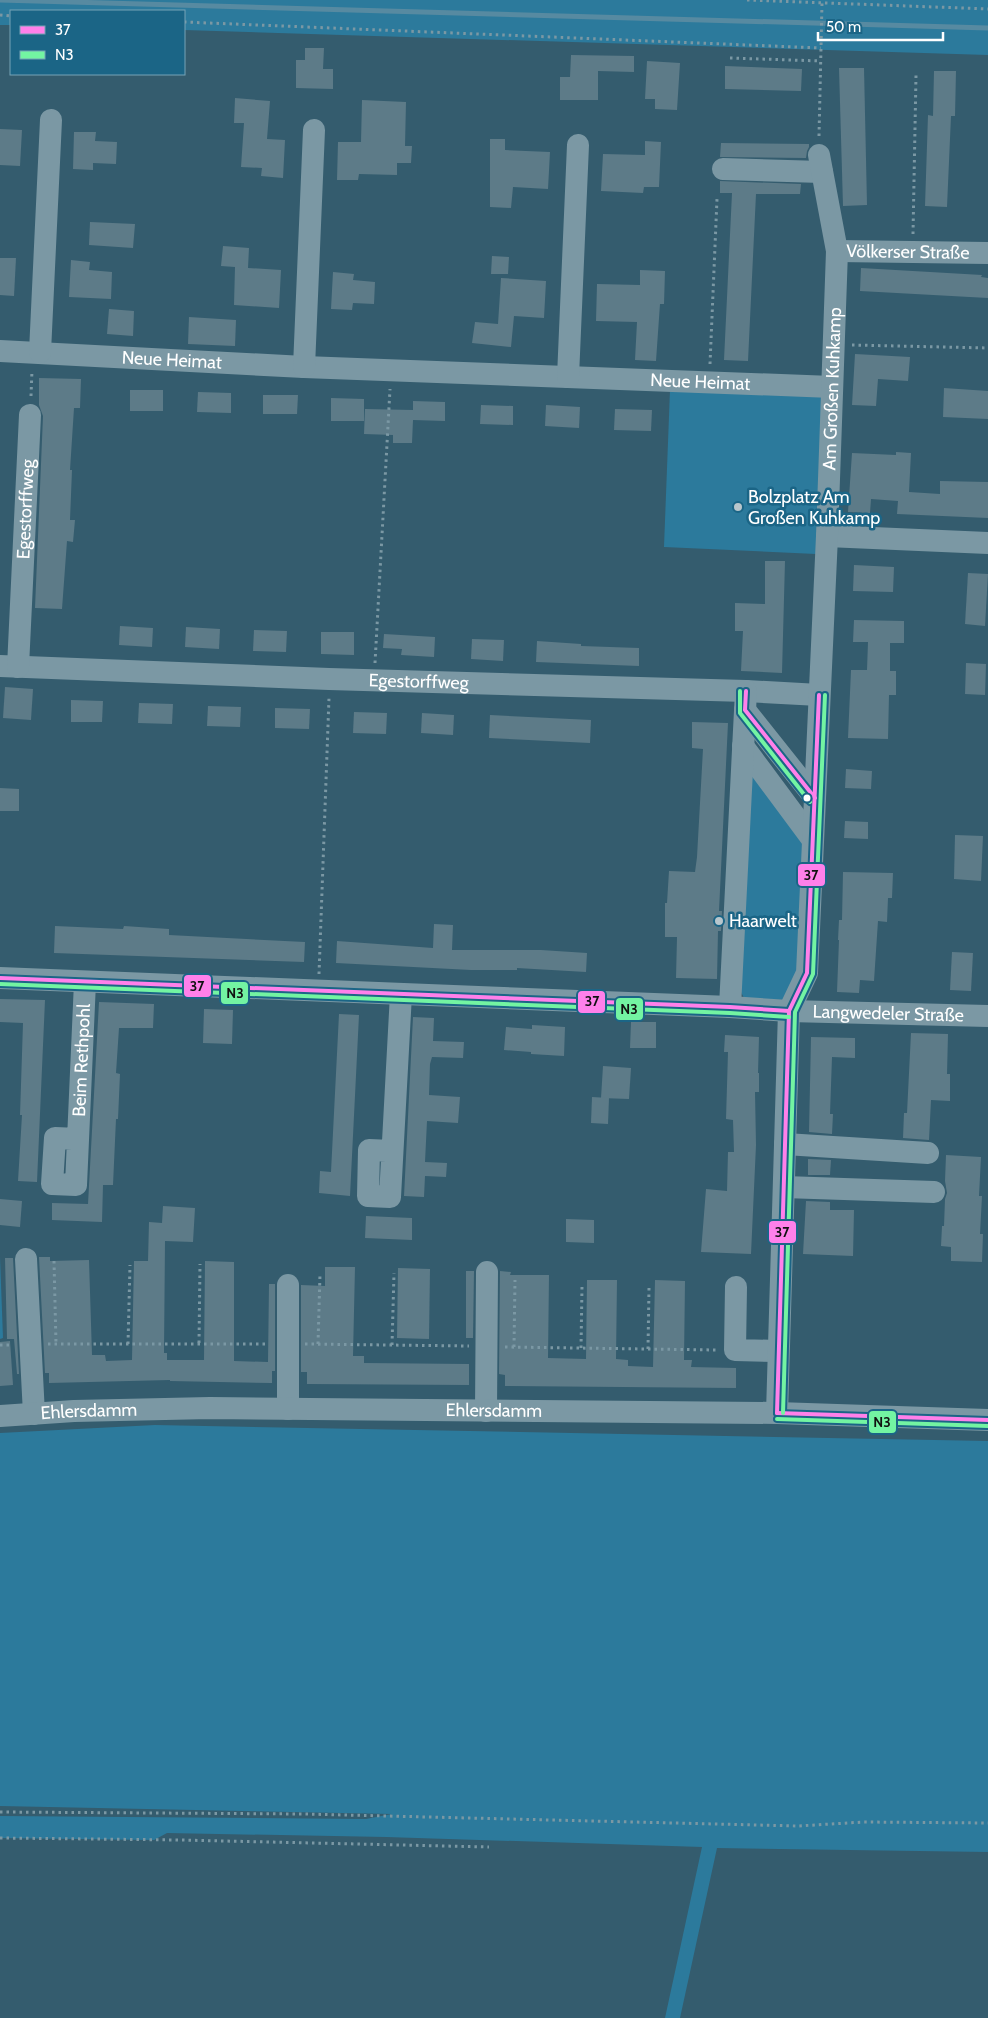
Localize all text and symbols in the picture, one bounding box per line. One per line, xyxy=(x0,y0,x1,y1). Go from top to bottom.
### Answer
legend xyxy=(10,10,185,75)
scale bar xyxy=(818,10,943,42)
text: 50 m xyxy=(826,18,861,36)
text: 37 xyxy=(55,21,71,39)
text: N3 xyxy=(55,46,74,64)
street label: Völkerser Straße xyxy=(846,240,970,264)
street label: Am Großen Kuhkamp xyxy=(818,307,846,471)
street label: Neue Heimat xyxy=(121,346,222,374)
street label: Neue Heimat xyxy=(650,369,751,395)
street label: Egestorffweg xyxy=(12,458,39,560)
place label: Bolzplatz Am Großen Kuhkamp xyxy=(748,486,880,529)
marker: Bolzplatz Am Großen Kuhkamp xyxy=(732,501,744,513)
street label: Egestorffweg xyxy=(368,669,470,694)
unlabelled marker xyxy=(802,793,812,803)
line badge: 37 xyxy=(797,863,826,887)
text: 37 xyxy=(804,866,819,884)
place label: Haarwelt xyxy=(729,910,797,932)
marker: Haarwelt xyxy=(713,915,725,927)
line badge: 37 xyxy=(183,974,212,998)
text: 37 xyxy=(190,977,205,995)
line badge: N3 xyxy=(220,981,249,1005)
text: N3 xyxy=(226,984,244,1002)
line badge: 37 xyxy=(577,990,606,1014)
text: 37 xyxy=(585,992,600,1010)
line badge: N3 xyxy=(615,997,644,1021)
text: N3 xyxy=(620,1000,638,1018)
street label: Langwedeler Straße xyxy=(812,1001,964,1026)
street label: Beim Rethpohl xyxy=(68,1002,95,1117)
line badge: 37 xyxy=(768,1220,797,1244)
text: 37 xyxy=(775,1223,790,1241)
street label: Ehlersdamm xyxy=(40,1399,137,1424)
street label: Ehlersdamm xyxy=(445,1399,542,1422)
line badge: N3 xyxy=(868,1410,897,1434)
text: N3 xyxy=(873,1413,891,1431)

